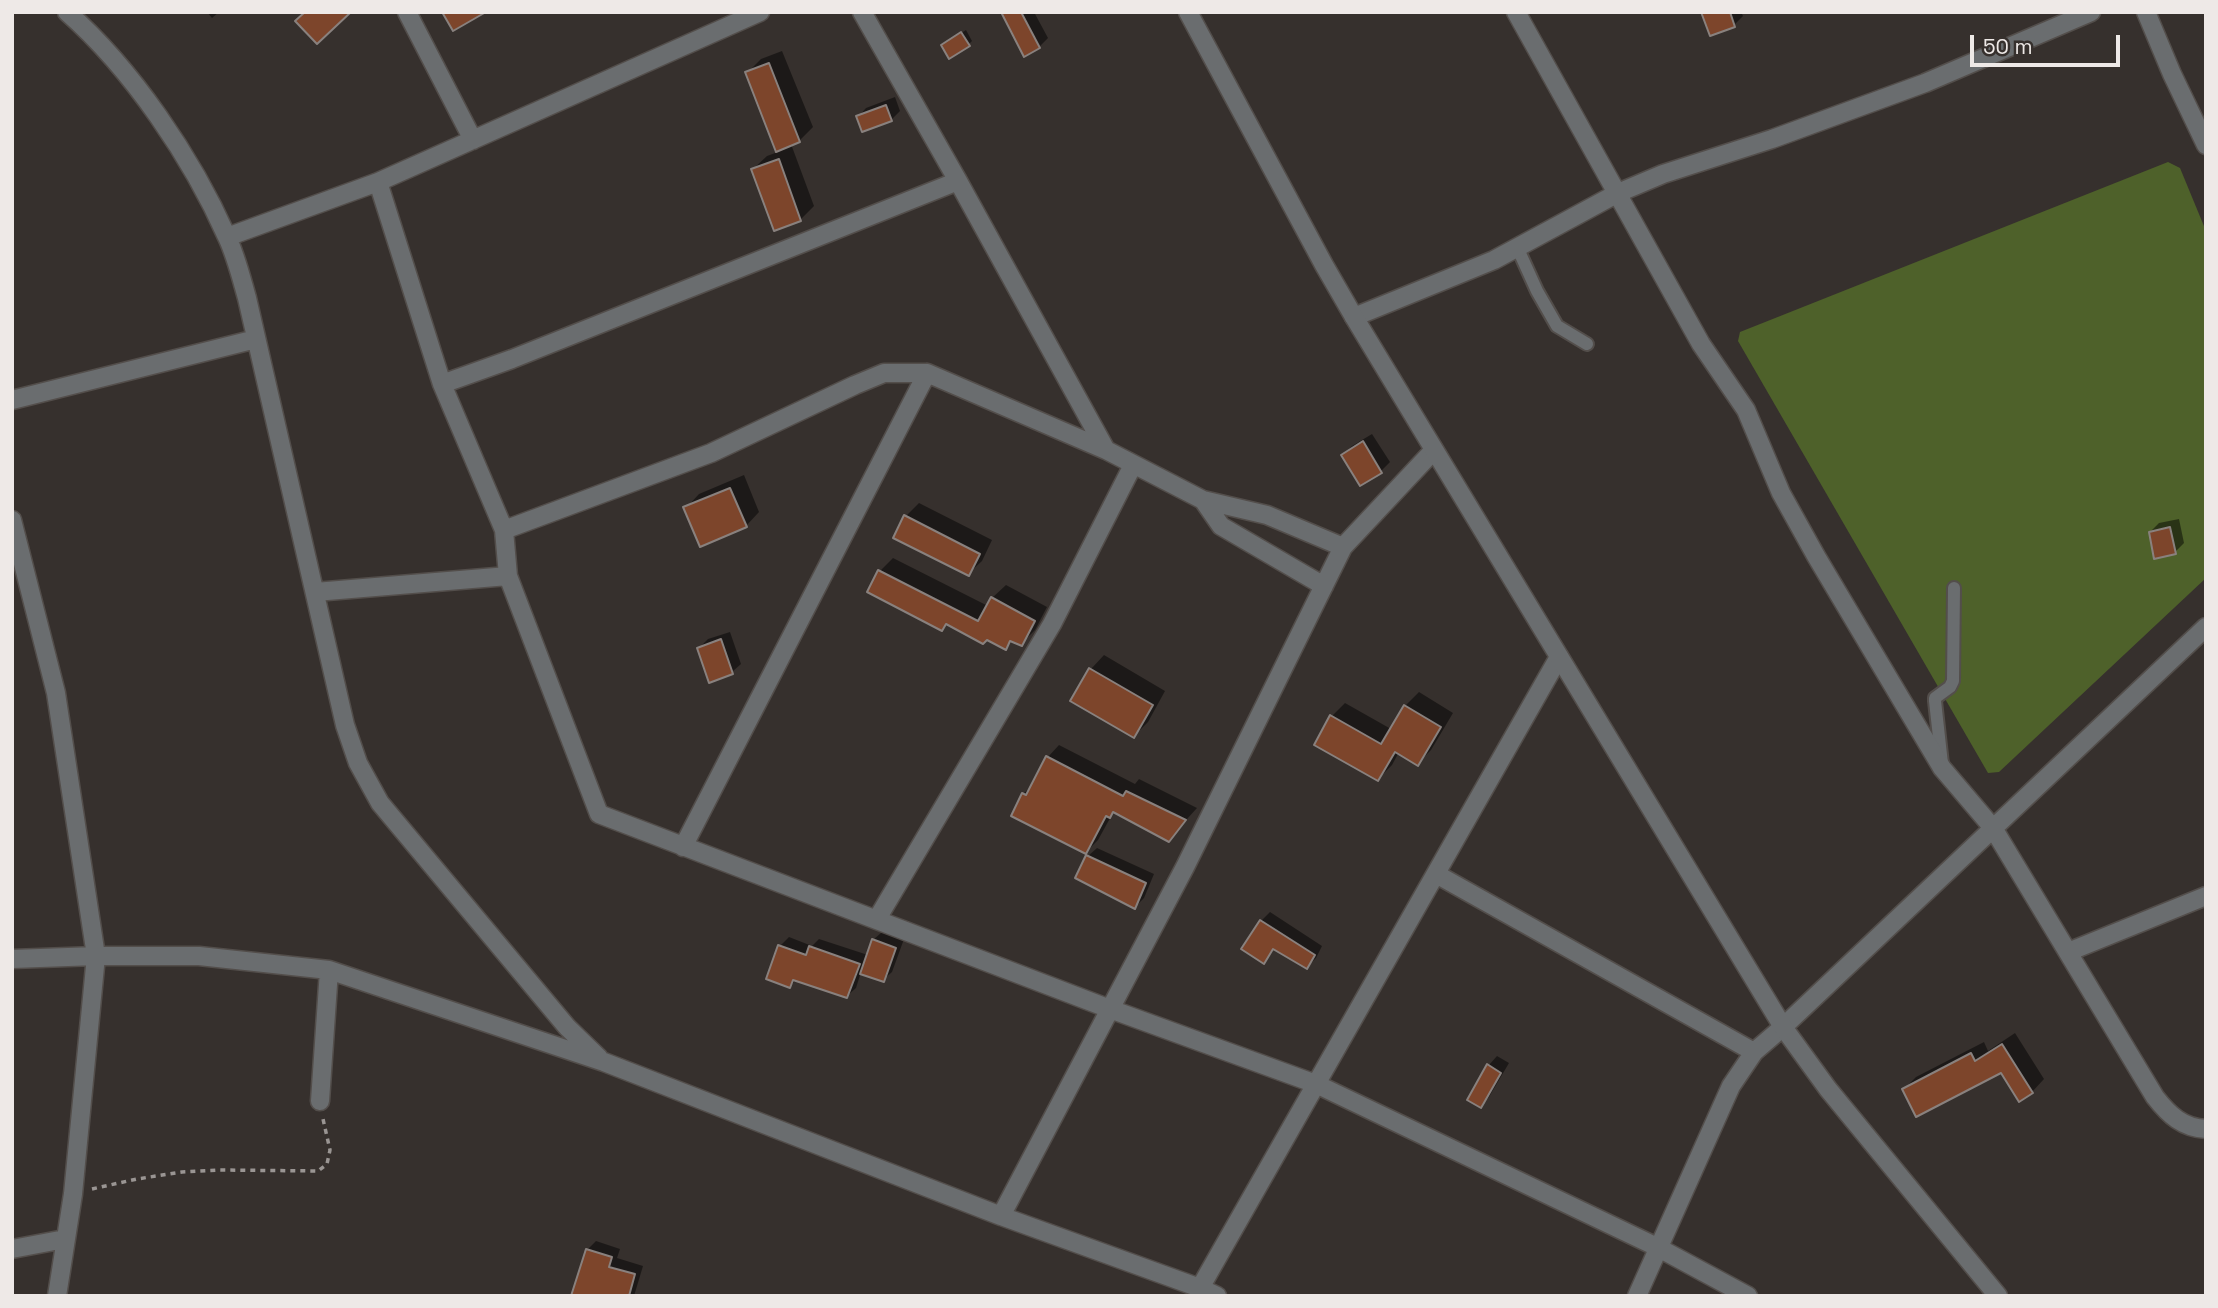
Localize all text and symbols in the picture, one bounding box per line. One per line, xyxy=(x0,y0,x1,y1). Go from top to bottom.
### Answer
scale bar xyxy=(1973,21,2124,65)
text: 50 m xyxy=(1983,33,2033,60)

